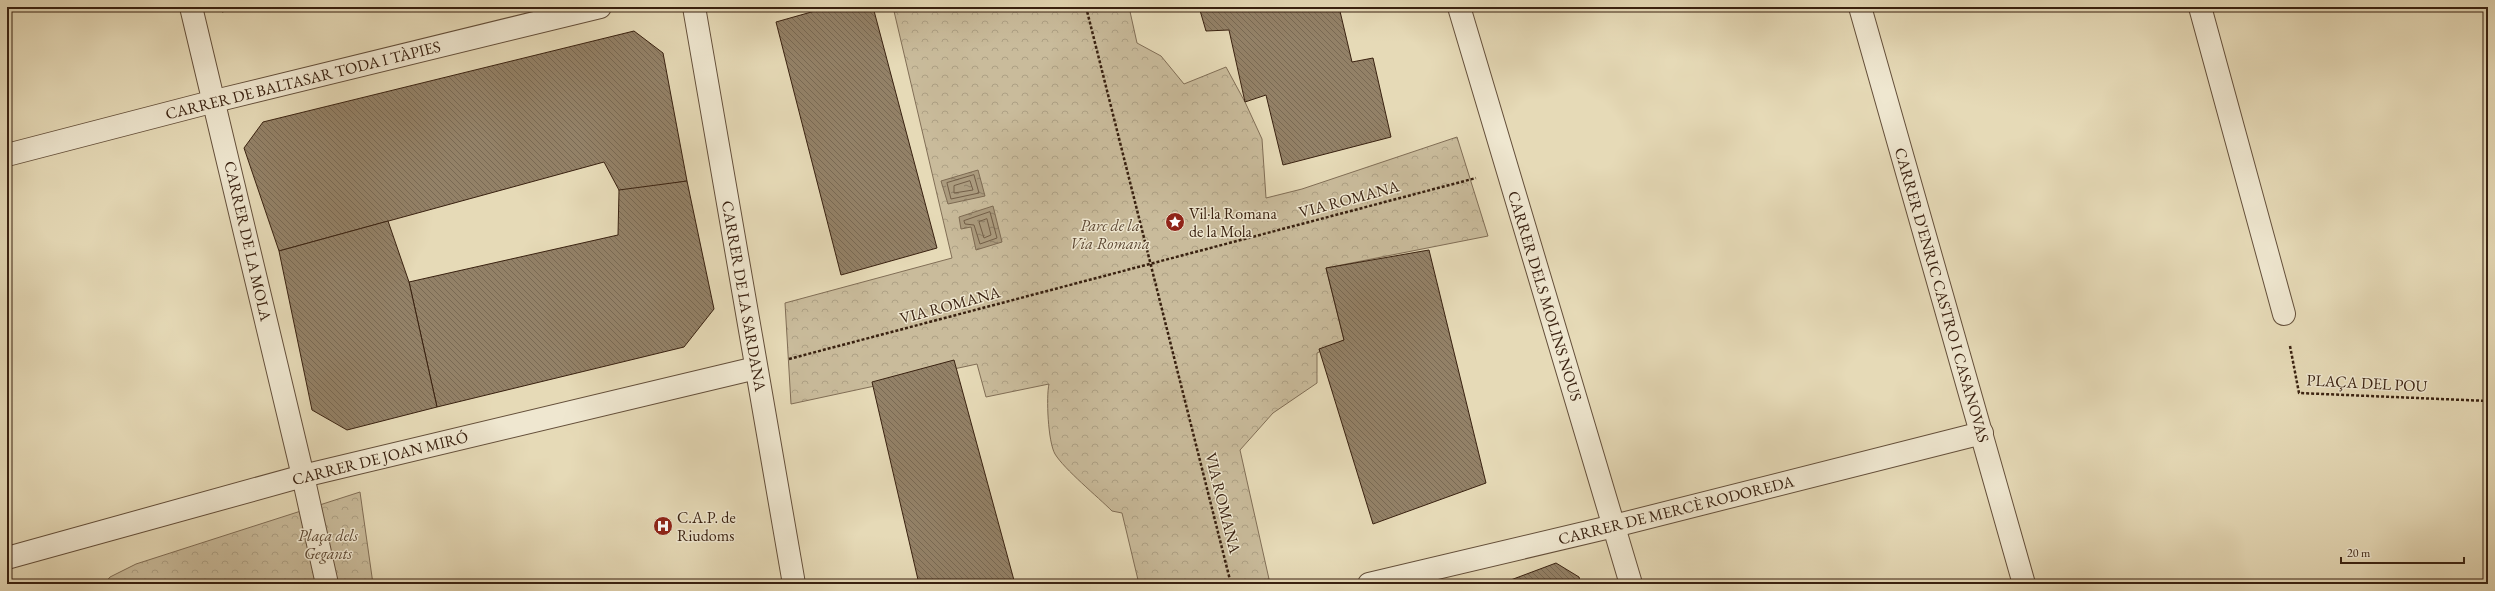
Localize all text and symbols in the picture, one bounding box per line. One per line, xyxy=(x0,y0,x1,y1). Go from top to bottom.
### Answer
street label: CARRER DE BALTASAR TODA I TÀPIES xyxy=(163,36,443,124)
street label: CARRER D'ENRIC CASTRO I CASANOVAS xyxy=(1890,145,1994,445)
street label: CARRER DE LA MOLA xyxy=(219,159,277,324)
street label: VIA ROMANA xyxy=(1296,175,1403,223)
street label: CARRER DELS MOLINS NOUS xyxy=(1503,188,1587,404)
street label: CARRER DE LA SARDANA xyxy=(717,199,771,394)
place label: Vil·la Romana de la Mola xyxy=(1189,203,1277,242)
place icon: Vil·la Romana de la Mola xyxy=(1164,211,1186,233)
park label: Parc de la Via Romana xyxy=(1070,215,1150,254)
street label: VIA ROMANA xyxy=(897,281,1004,329)
street label: PLAÇA DEL POU xyxy=(2306,369,2428,397)
street label: CARRER DE JOAN MIRÓ xyxy=(290,426,470,490)
street label: VIA ROMANA xyxy=(1200,450,1246,557)
street label: CARRER DE MERCÈ RODOREDA xyxy=(1556,470,1797,550)
place label: C.A.P. de Riudoms xyxy=(677,507,736,546)
hospital icon: C.A.P. de Riudoms xyxy=(652,515,674,537)
park label: Plaça dels Gegants xyxy=(298,525,359,564)
scale bar xyxy=(2341,539,2464,565)
text: 20 m xyxy=(2347,545,2371,561)

